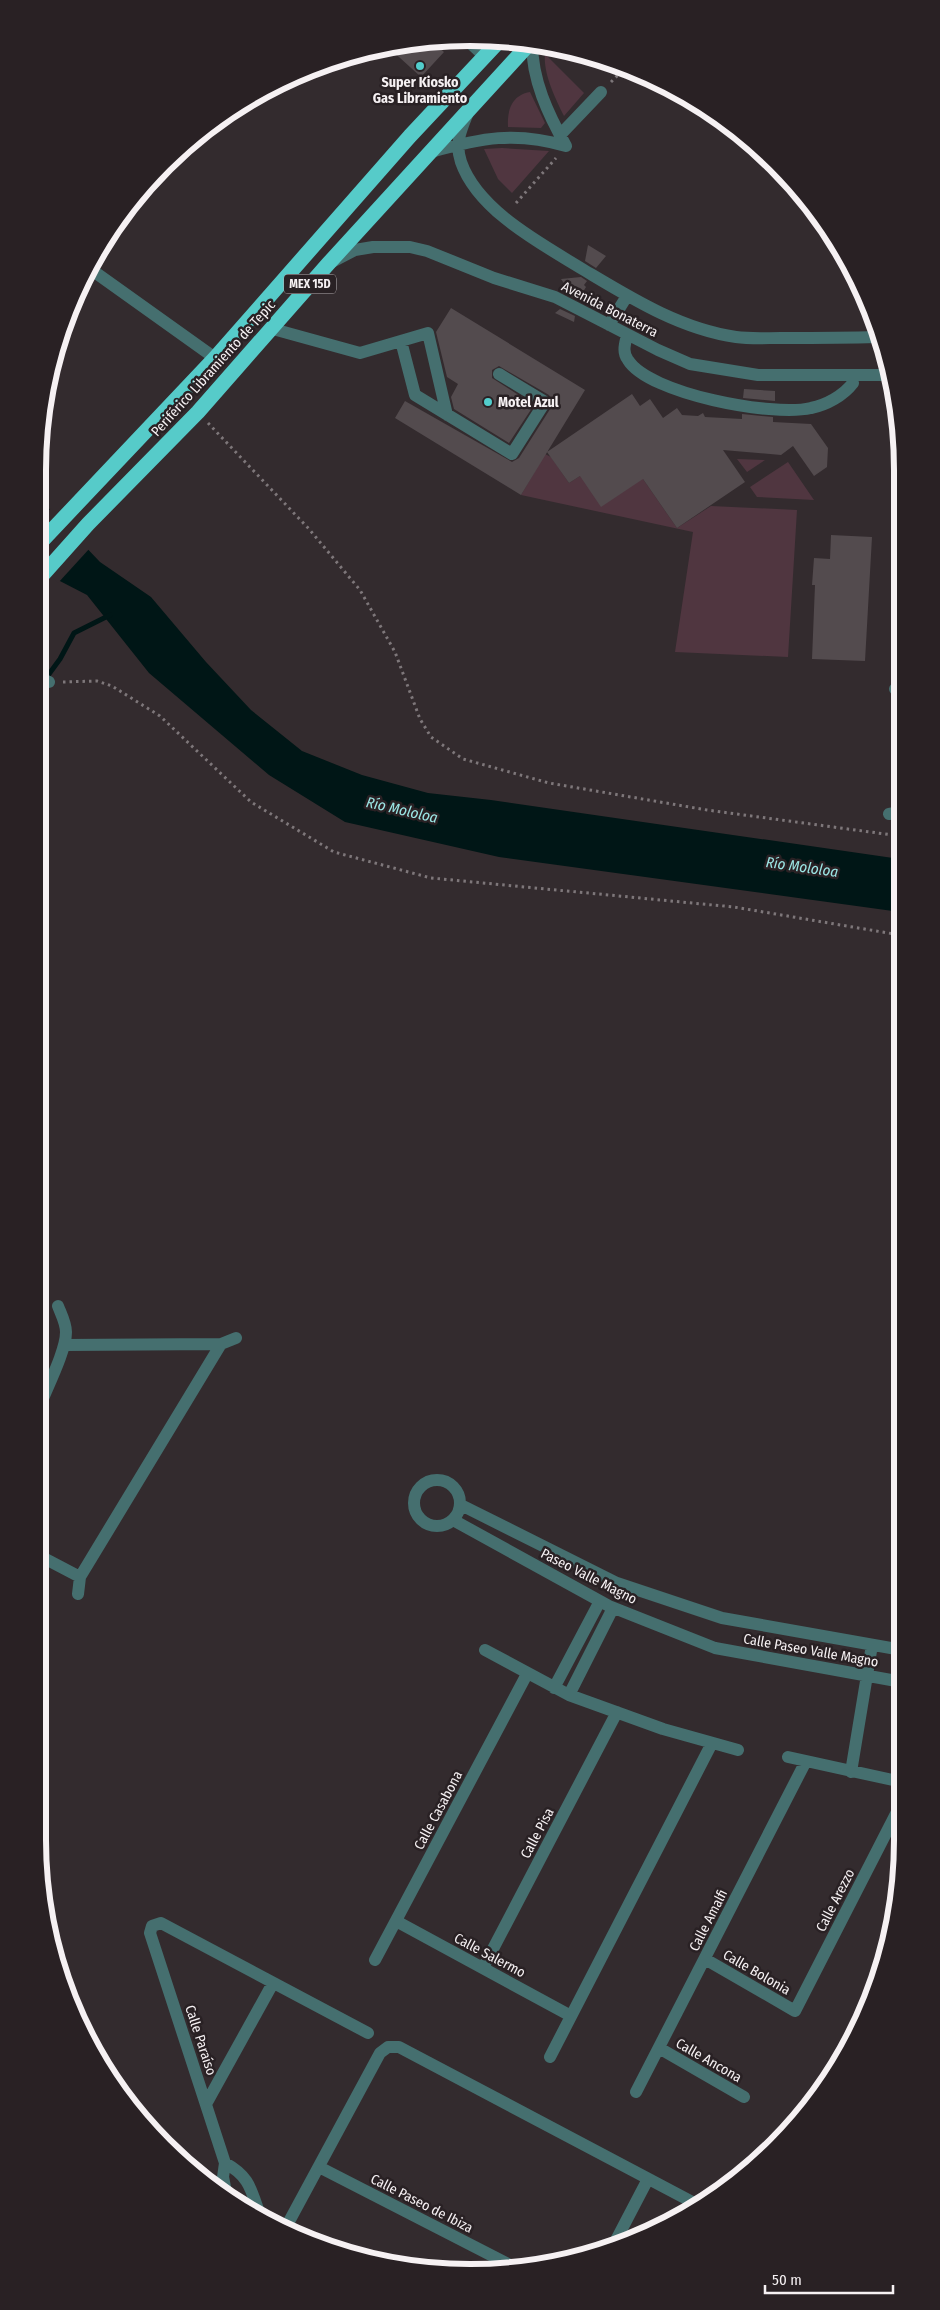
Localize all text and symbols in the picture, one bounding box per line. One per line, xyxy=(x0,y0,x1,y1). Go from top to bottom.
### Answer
marker: Super Kiosko Gas Libramiento xyxy=(414,60,426,72)
place label: Super Kiosko Gas Libramiento xyxy=(373,74,468,107)
road number: MEX 15D xyxy=(284,274,336,294)
street label: Avenida Bonaterra xyxy=(559,278,661,341)
street label: Periférico Libramiento de Tepic xyxy=(148,297,279,440)
place label: Motel Azul xyxy=(498,394,559,411)
marker: Motel Azul xyxy=(482,396,494,408)
water label: Río Mololoa xyxy=(364,793,440,827)
water label: Río Mololoa xyxy=(765,853,840,881)
street label: Paseo Valle Magno xyxy=(538,1545,640,1608)
street label: Calle Paseo Valle Magno xyxy=(742,1630,880,1671)
street label: Calle Casabona xyxy=(411,1768,466,1853)
street label: Calle Pisa xyxy=(517,1805,558,1861)
street label: Calle Arezzo xyxy=(812,1866,859,1934)
street label: Calle Amalfi xyxy=(686,1886,731,1954)
street label: Calle Salermo xyxy=(451,1930,528,1981)
street label: Calle Bolonia xyxy=(720,1946,794,1999)
street label: Calle Paraíso xyxy=(181,2003,220,2077)
street label: Calle Ancona xyxy=(673,2035,745,2086)
street label: Calle Paseo de Ibiza xyxy=(368,2170,476,2237)
scale bar xyxy=(765,2262,892,2294)
text: 50 m xyxy=(772,2271,802,2289)

